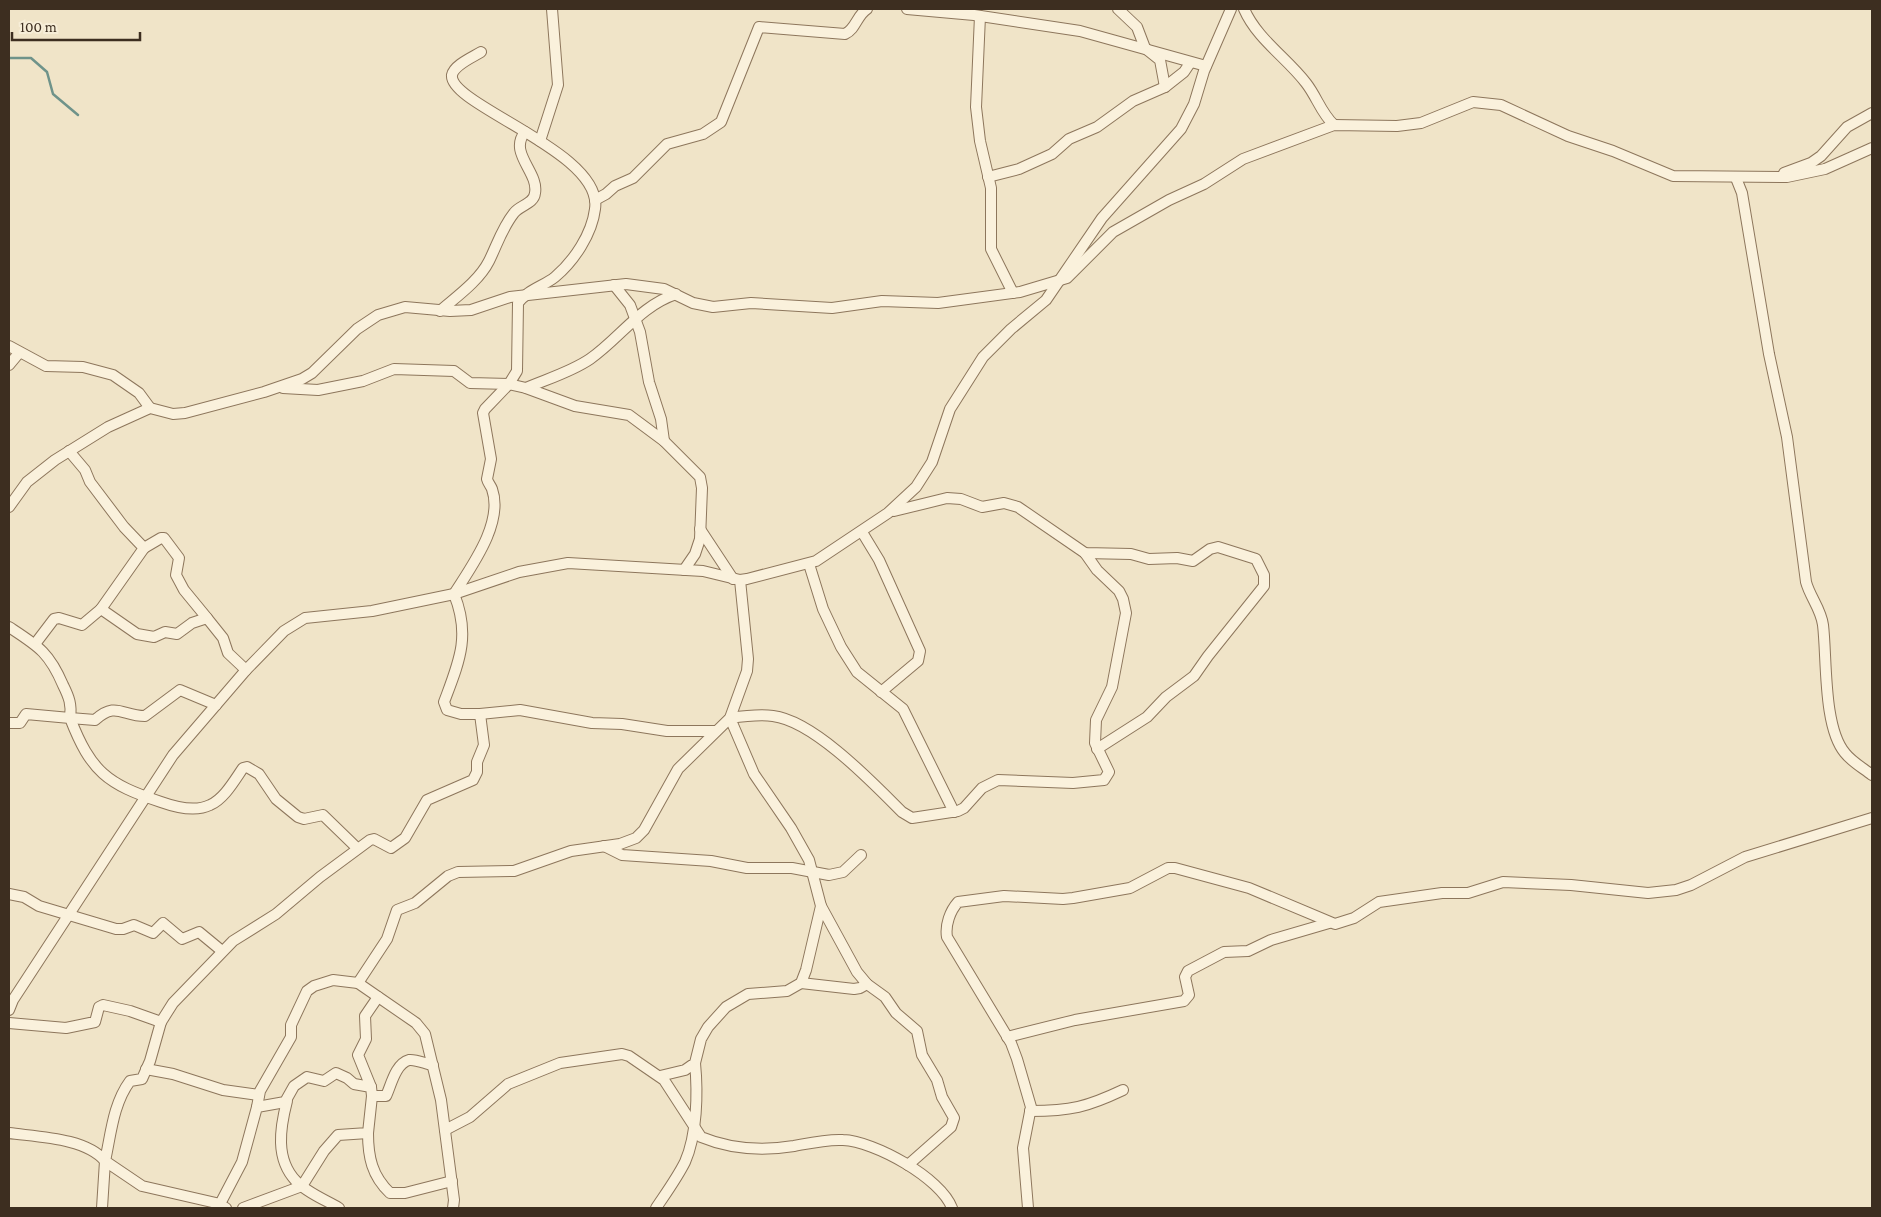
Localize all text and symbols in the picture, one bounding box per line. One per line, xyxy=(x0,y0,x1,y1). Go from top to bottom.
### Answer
scale bar xyxy=(12,10,140,42)
text: 100 m xyxy=(20,19,57,35)

